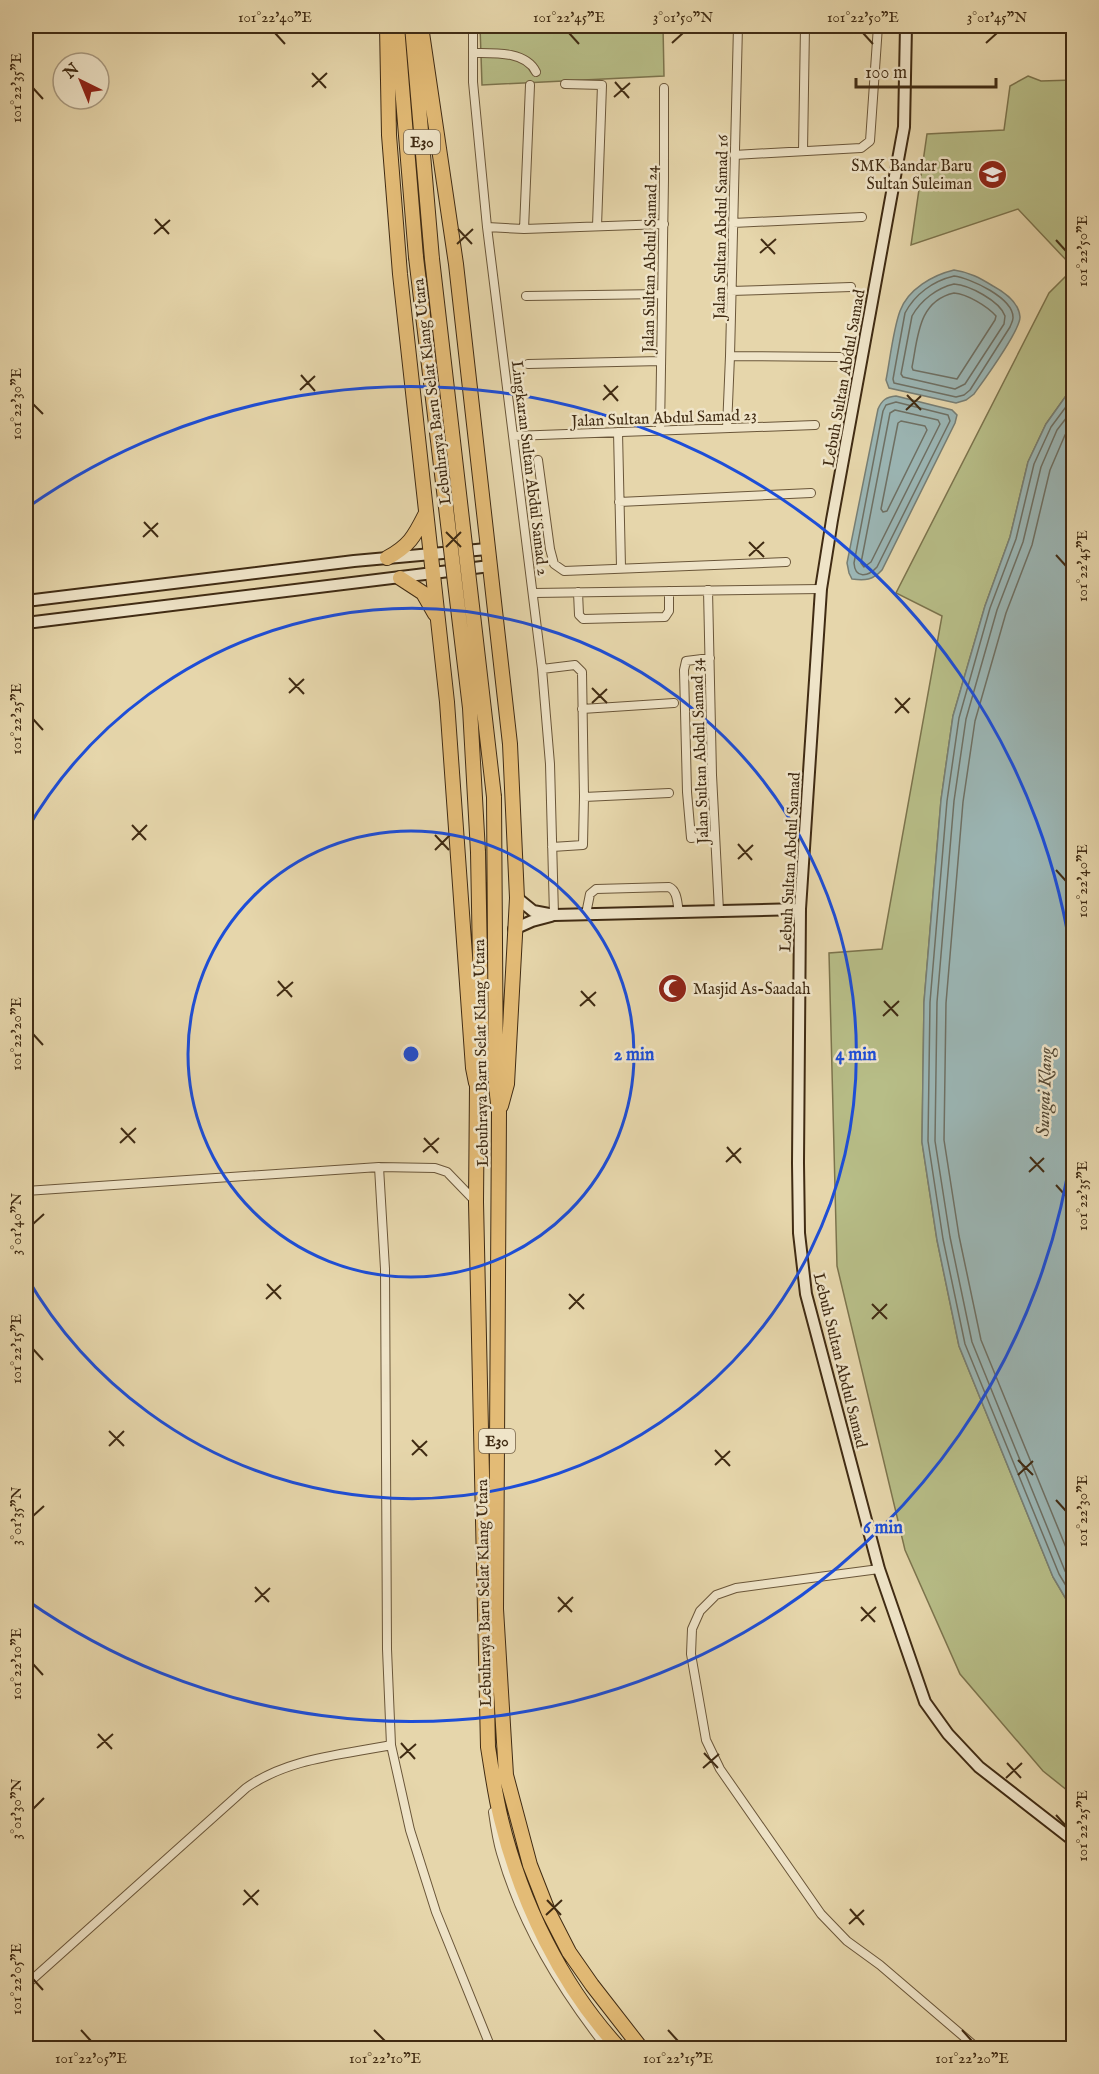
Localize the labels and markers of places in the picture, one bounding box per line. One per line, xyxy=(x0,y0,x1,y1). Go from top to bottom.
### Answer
place label: SMK Bandar Baru Sultan Suleiman xyxy=(851,157,972,195)
school or university icon: SMK Bandar Baru Sultan Suleiman xyxy=(977,158,1009,190)
mosque icon: Masjid As-Saadah xyxy=(656,972,688,1004)
place label: Masjid As-Saadah xyxy=(693,980,811,1000)
centre of rings xyxy=(401,1044,421,1064)

